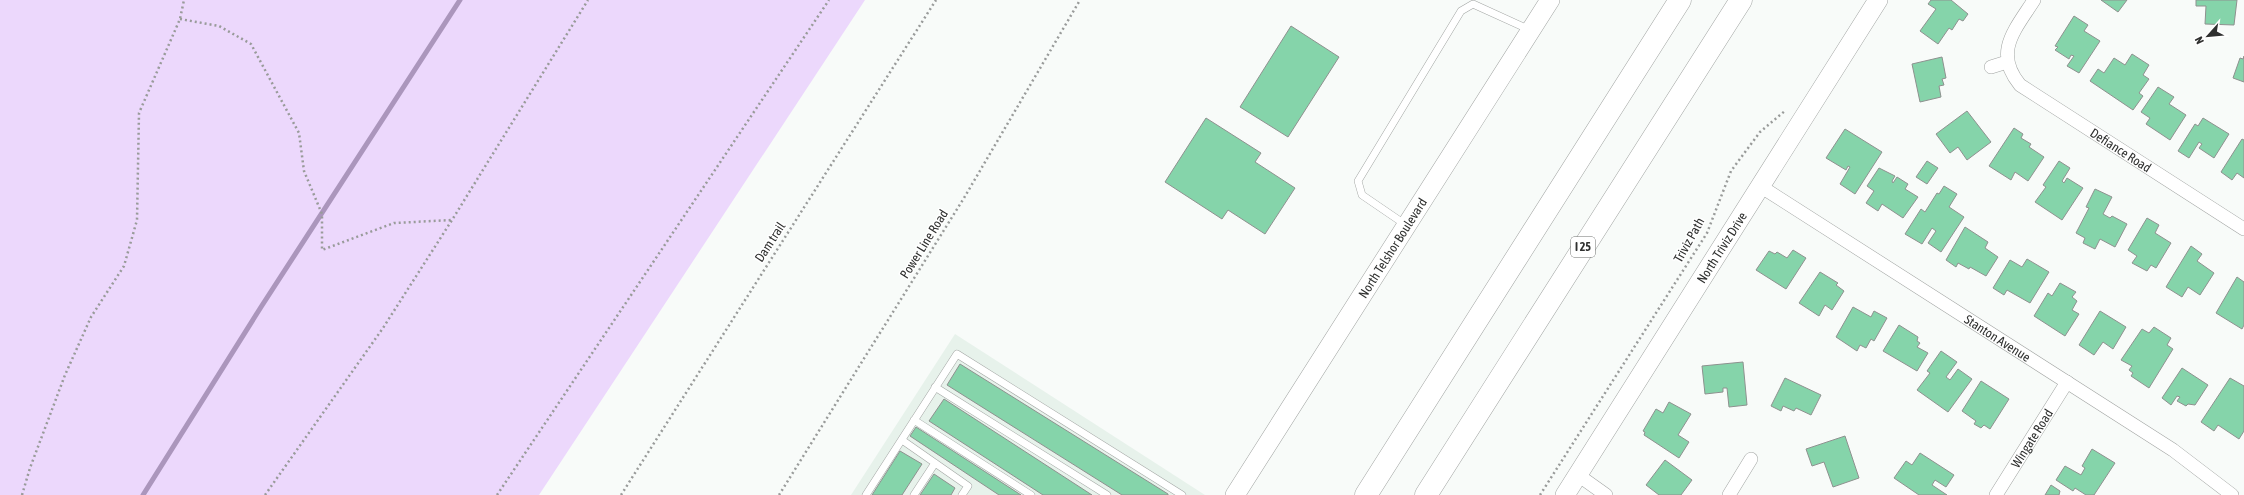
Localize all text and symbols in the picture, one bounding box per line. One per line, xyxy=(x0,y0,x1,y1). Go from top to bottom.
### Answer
north arrow xyxy=(2188,16,2228,56)
text: N xyxy=(2192,35,2206,46)
street label: Defiance Road xyxy=(2088,125,2154,175)
street label: North Telshor Boulevard xyxy=(1355,195,1430,300)
street label: Power Line Road xyxy=(897,207,951,281)
street label: North Triviz Drive xyxy=(1694,209,1750,286)
street label: Triviz Path xyxy=(1671,215,1707,265)
street label: Dam trail xyxy=(752,219,789,265)
road number: I 25 xyxy=(1571,237,1595,257)
street label: Stanton Avenue xyxy=(1962,311,2034,365)
street label: Wingate Road xyxy=(2008,406,2056,470)

